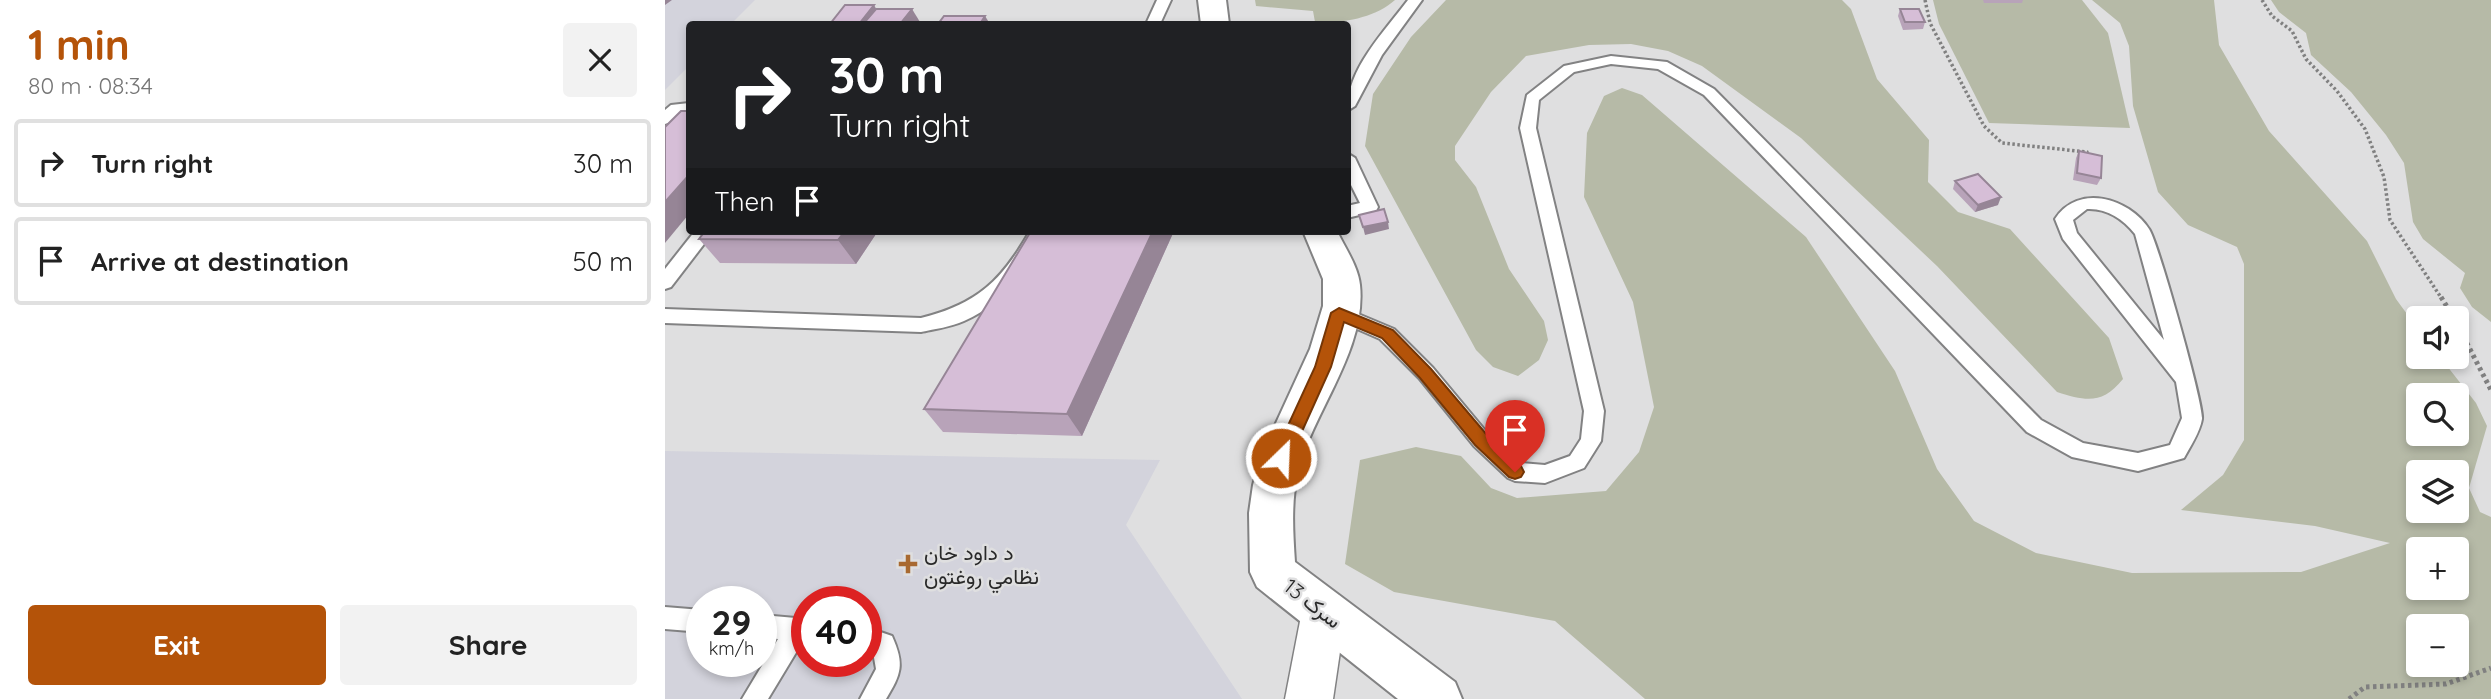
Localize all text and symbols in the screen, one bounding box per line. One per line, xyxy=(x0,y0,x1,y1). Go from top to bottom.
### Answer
text: 1 min xyxy=(28,18,130,71)
button: close xyxy=(563,23,637,97)
text: 30 m xyxy=(829,44,944,105)
icon: right xyxy=(714,49,805,140)
text: 80 m · 08:34 xyxy=(28,71,153,100)
text: Turn right xyxy=(829,105,970,145)
icon: right xyxy=(32,144,70,182)
text: Turn right xyxy=(91,147,213,180)
text: 30 m xyxy=(573,147,633,180)
icon: arrive xyxy=(788,182,826,220)
text: Then xyxy=(714,185,774,218)
icon: arrive xyxy=(32,242,70,280)
text: Arrive at destination xyxy=(91,245,349,278)
text: 50 m xyxy=(573,245,633,278)
map controls xyxy=(2406,306,2469,677)
button: sound xyxy=(2406,306,2469,369)
button: search xyxy=(2406,383,2469,446)
pin xyxy=(1485,400,1545,472)
icon: arrive xyxy=(1496,411,1534,449)
position arrow xyxy=(1244,421,1318,495)
button: layers xyxy=(2406,460,2469,523)
button: + xyxy=(2406,537,2469,600)
place label: د داود خان نظامي روغتون xyxy=(924,539,1039,594)
marker: د داود خان نظامي روغتون xyxy=(898,554,918,574)
street label: سرک 13 xyxy=(1279,573,1347,634)
speed limit sign: 40 xyxy=(791,586,882,677)
text: 29 xyxy=(712,600,751,644)
button: Exit xyxy=(28,605,326,685)
button: Share xyxy=(340,605,637,685)
button: − xyxy=(2406,614,2469,677)
text: km/h xyxy=(709,637,754,660)

